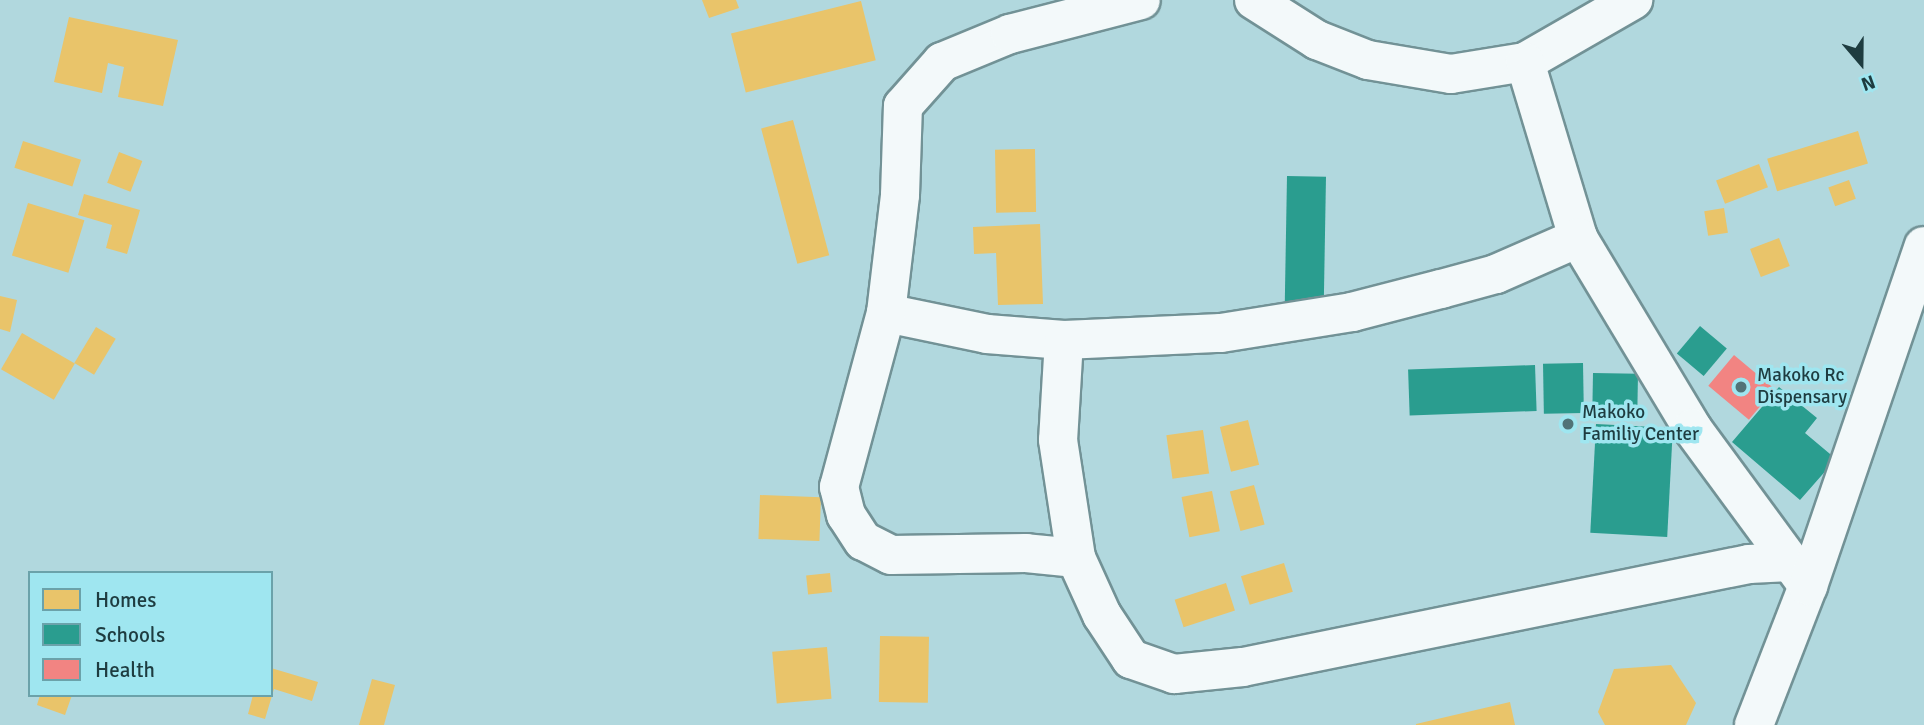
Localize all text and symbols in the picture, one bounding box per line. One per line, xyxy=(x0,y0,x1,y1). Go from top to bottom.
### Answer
north arrow xyxy=(1826,28,1896,98)
text: N xyxy=(1858,69,1878,96)
place label: Makoko Rc Dispensary xyxy=(1757,365,1847,409)
marker: Makoko Rc Dispensary xyxy=(1731,377,1751,397)
place label: Makoko Familiy Center xyxy=(1582,402,1699,446)
marker: Makoko Familiy Center xyxy=(1560,416,1576,432)
legend xyxy=(28,571,273,697)
text: Homes xyxy=(95,587,157,613)
text: Schools xyxy=(95,622,165,648)
text: Health xyxy=(95,657,155,683)

